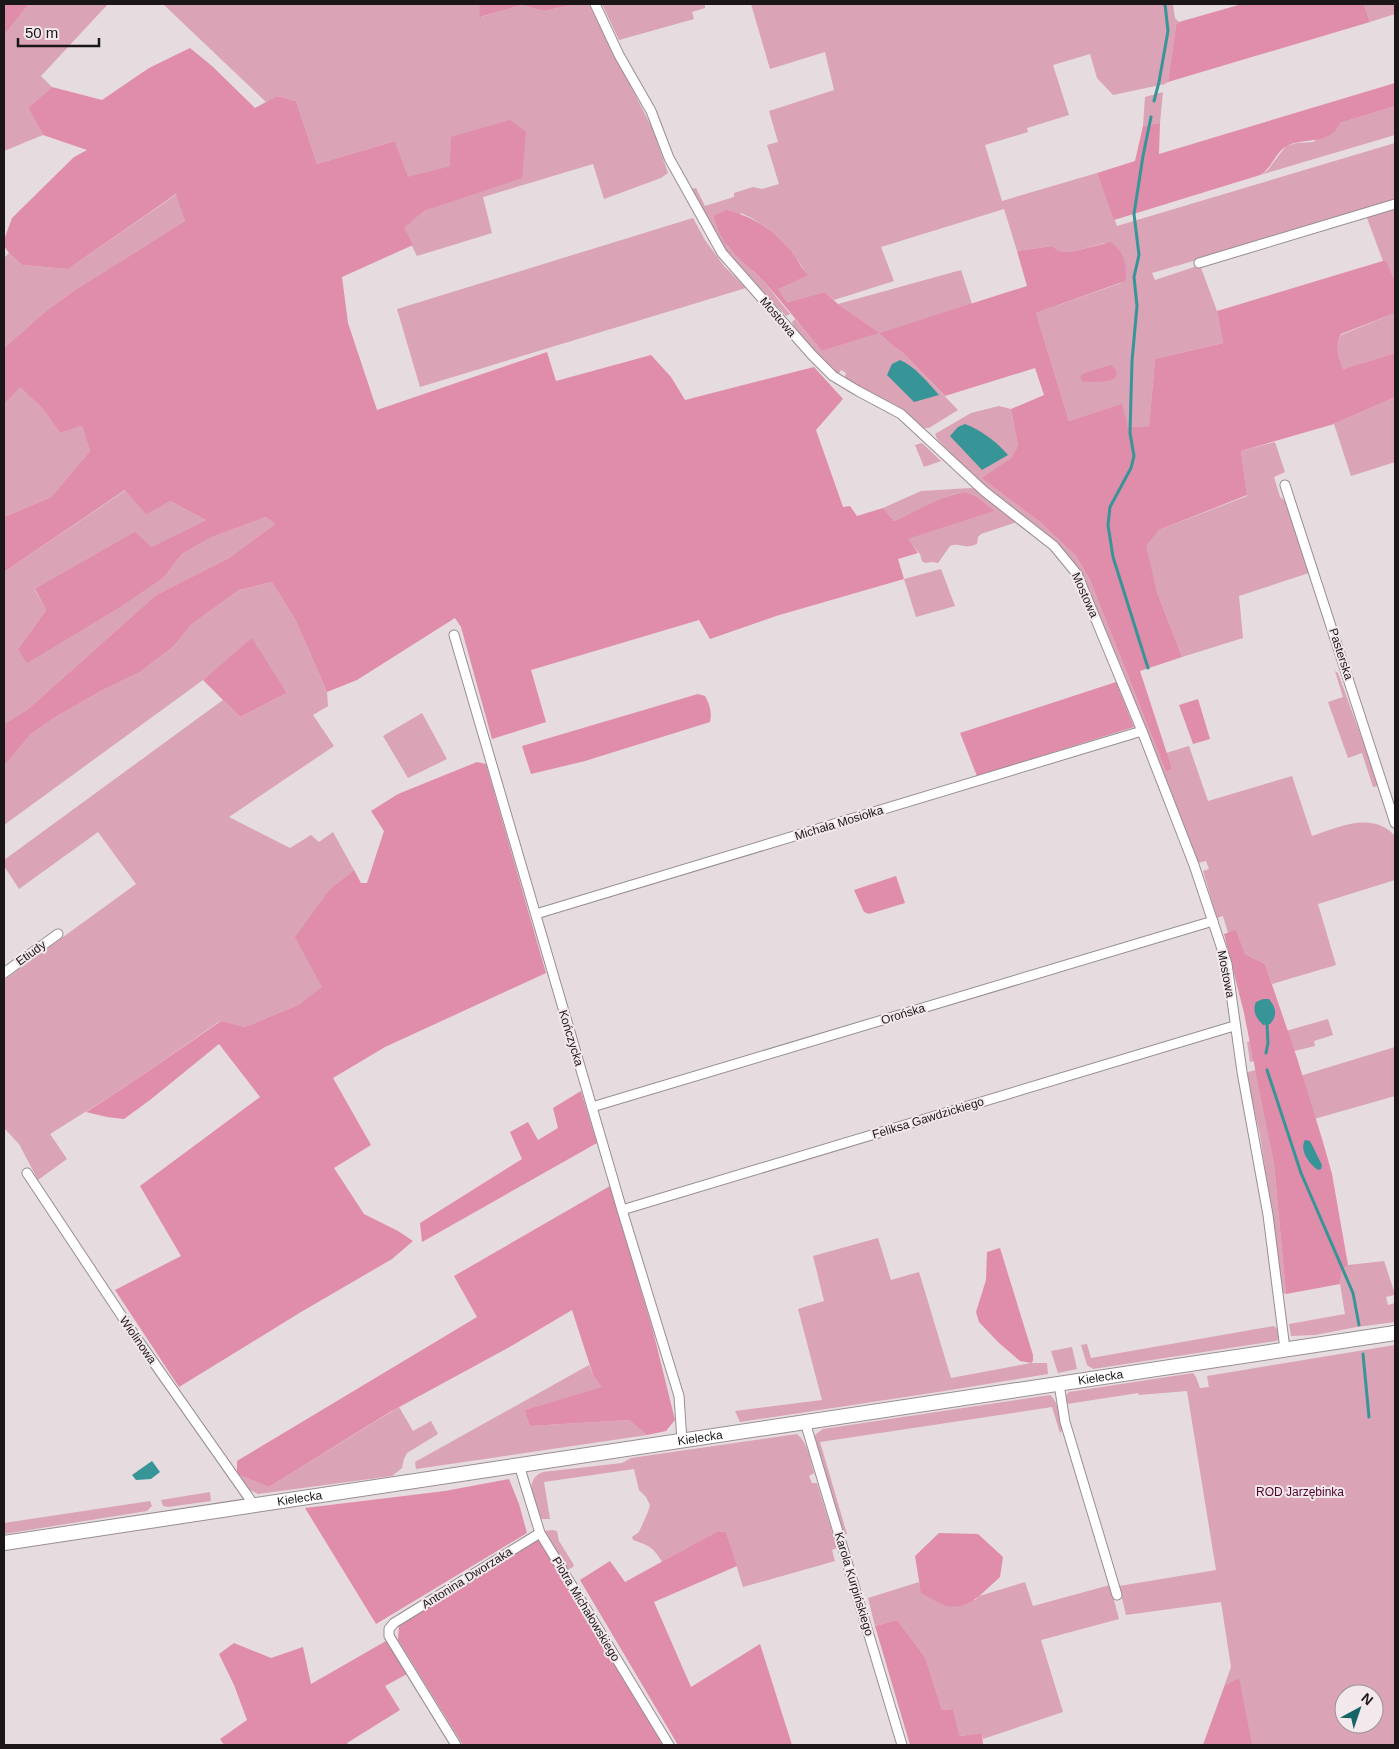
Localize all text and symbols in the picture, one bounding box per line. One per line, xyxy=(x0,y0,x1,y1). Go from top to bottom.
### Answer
scale bar xyxy=(18,15,99,47)
text: 50 m xyxy=(25,24,58,41)
street label: Mostowa xyxy=(757,294,799,340)
street label: Mostowa xyxy=(1069,570,1101,620)
street label: Pasterska xyxy=(1326,626,1356,682)
street label: Michała Mosiołka xyxy=(793,803,885,843)
street label: Etiudy xyxy=(13,938,49,968)
street label: Mostowa xyxy=(1215,949,1238,999)
street label: Orońska xyxy=(879,1001,927,1027)
street label: Kończycka xyxy=(556,1008,586,1068)
street label: Feliksa Gawdzickiego xyxy=(870,1094,986,1142)
street label: Wiolinowa xyxy=(117,1314,160,1367)
street label: Kielecka xyxy=(1077,1367,1124,1388)
street label: Kielecka xyxy=(677,1428,724,1448)
park label: ROD Jarzębinka xyxy=(1256,1485,1344,1499)
street label: Kielecka xyxy=(276,1488,323,1509)
street label: Karola Kurpińskiego xyxy=(832,1531,876,1638)
street label: Antonina Dworzaka xyxy=(419,1544,515,1612)
street label: Piotra Michałowskiego xyxy=(549,1554,623,1664)
north arrow xyxy=(1334,1684,1384,1734)
text: N xyxy=(1358,1690,1376,1708)

